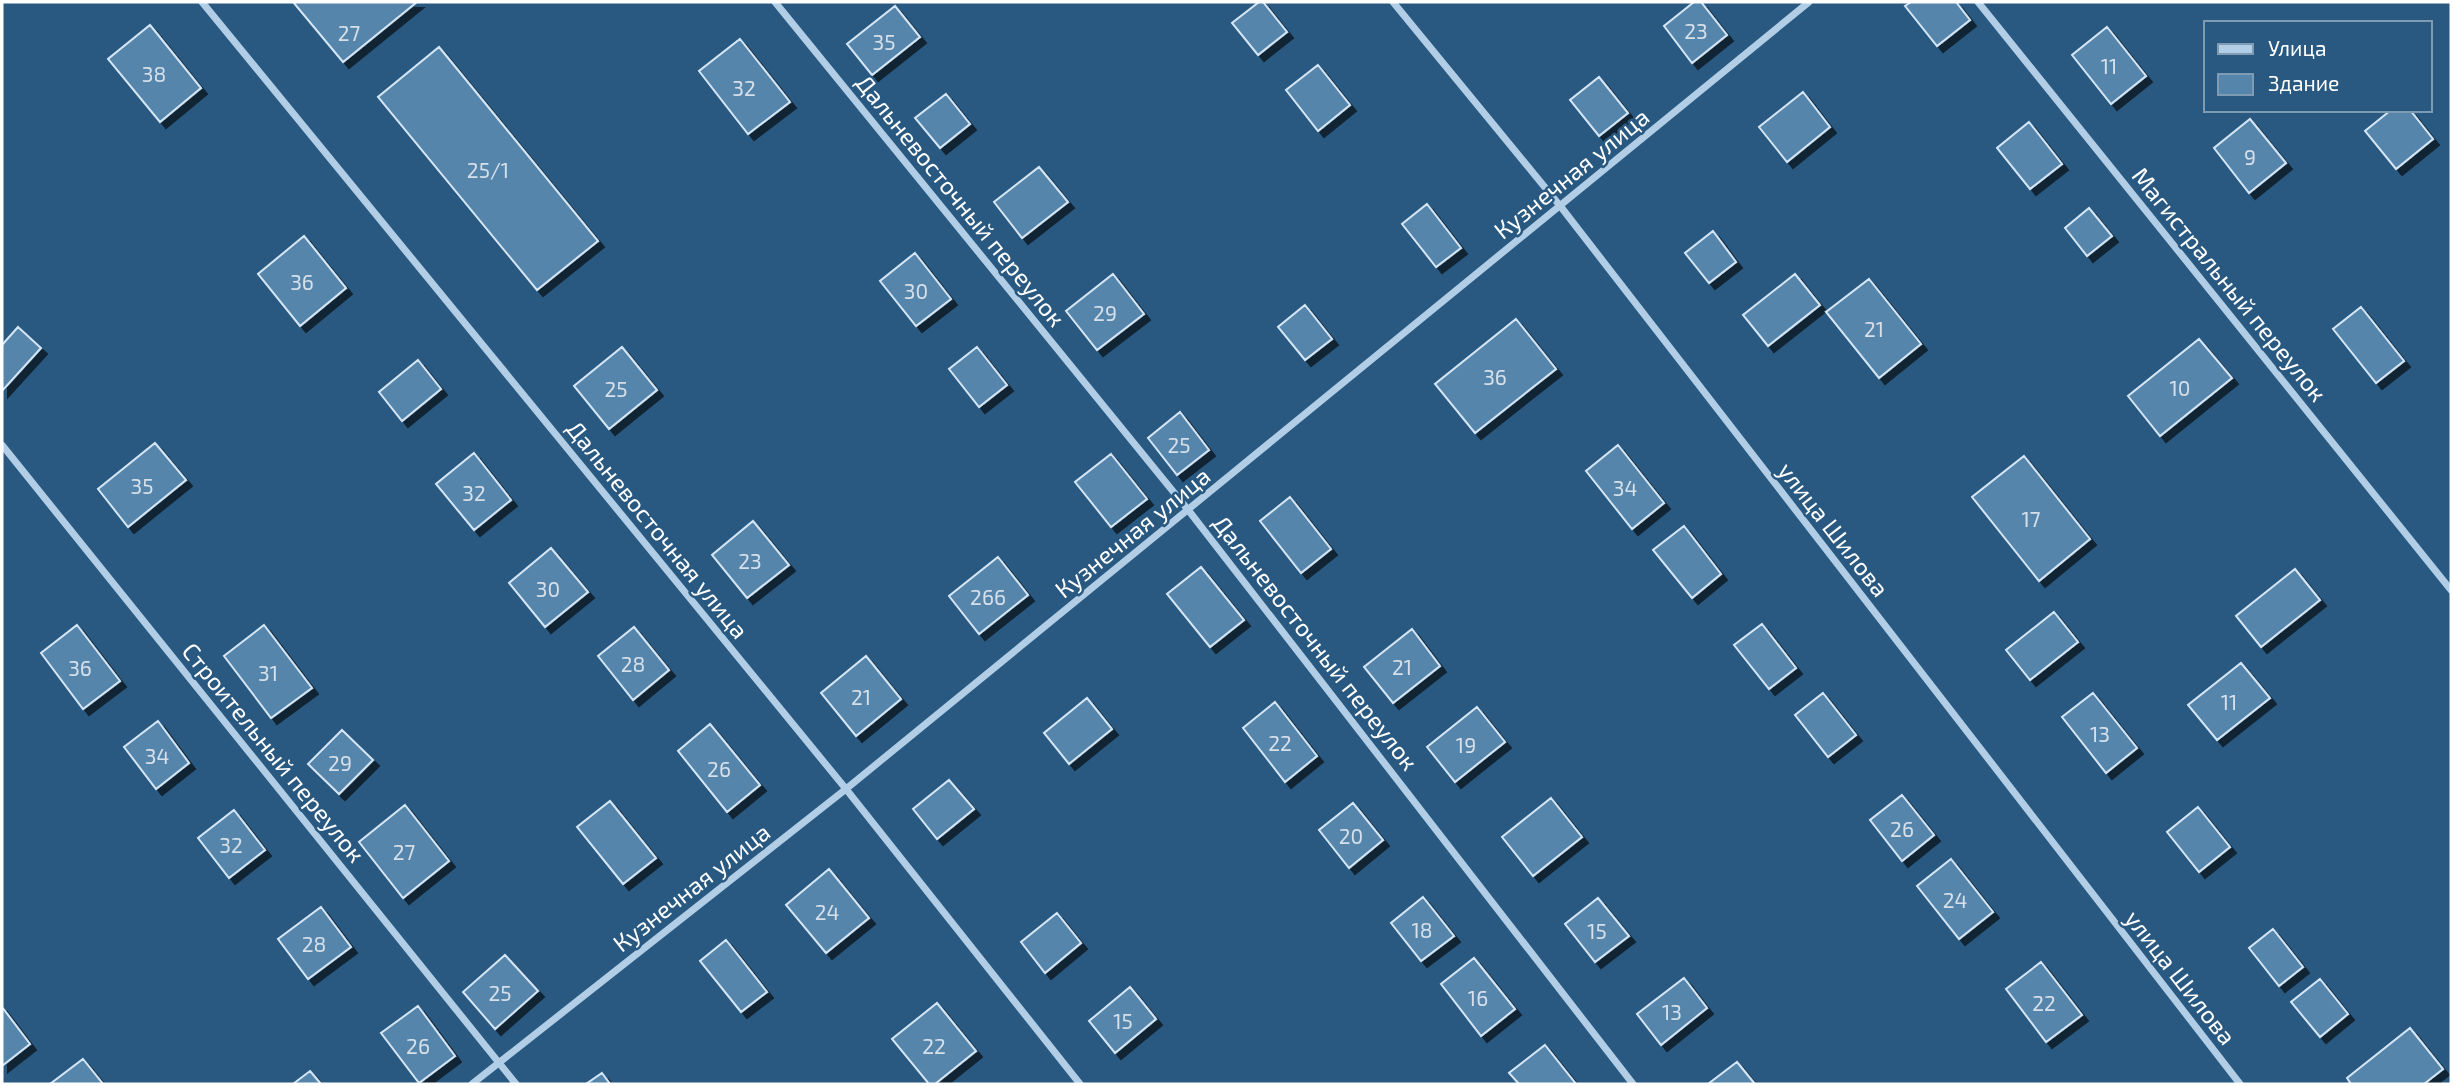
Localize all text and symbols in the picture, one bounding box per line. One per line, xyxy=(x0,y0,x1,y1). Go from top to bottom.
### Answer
house number: 23 xyxy=(1684,18,1708,43)
house number: 27 xyxy=(338,20,361,45)
legend xyxy=(2204,21,2432,112)
house number: 35 xyxy=(873,29,895,54)
text: Улица xyxy=(2268,35,2327,60)
house number: 11 xyxy=(2101,53,2117,78)
house number: 38 xyxy=(142,61,166,86)
street label: Дальневосточный переулок xyxy=(850,68,1072,333)
text: Здание xyxy=(2268,70,2339,95)
house number: 32 xyxy=(732,75,756,100)
street label: Кузнечная улица xyxy=(1488,102,1655,245)
house number: 9 xyxy=(2244,144,2256,169)
house number: 25/1 xyxy=(467,157,509,182)
street label: Магистральный переулок xyxy=(2126,161,2333,408)
house number: 36 xyxy=(290,269,314,294)
house number: 30 xyxy=(904,278,928,303)
house number: 29 xyxy=(1093,300,1117,325)
house number: 21 xyxy=(1864,316,1884,341)
house number: 36 xyxy=(1483,364,1507,389)
house number: 10 xyxy=(2169,375,2191,400)
house number: 25 xyxy=(604,376,628,401)
street label: Дальневосточная улица xyxy=(560,414,755,645)
house number: 25 xyxy=(1167,432,1191,457)
street label: улица Шилова xyxy=(1772,456,1895,603)
street label: Кузнечная улица xyxy=(1049,461,1216,604)
house number: 35 xyxy=(131,473,153,498)
house number: 34 xyxy=(1613,475,1637,500)
house number: 32 xyxy=(462,480,486,505)
house number: 17 xyxy=(2021,506,2041,531)
street label: Дальневосточный переулок xyxy=(1207,509,1425,776)
house number: 23 xyxy=(738,548,762,573)
house number: 30 xyxy=(536,576,560,601)
house number: 266 xyxy=(970,584,1006,609)
street label: Строительный переулок xyxy=(176,636,372,868)
house number: 28 xyxy=(621,651,645,676)
house number: 21 xyxy=(1392,654,1412,679)
house number: 36 xyxy=(68,655,92,680)
house number: 31 xyxy=(258,660,278,685)
house number: 21 xyxy=(851,684,871,709)
house number: 11 xyxy=(2221,689,2237,714)
house number: 13 xyxy=(2090,721,2110,746)
house number: 22 xyxy=(1268,730,1292,755)
house number: 19 xyxy=(1456,732,1476,757)
house number: 34 xyxy=(145,743,169,768)
house number: 29 xyxy=(328,750,352,775)
house number: 26 xyxy=(707,756,731,781)
house number: 26 xyxy=(1890,816,1914,841)
street label: Кузнечная улица xyxy=(607,817,776,958)
house number: 20 xyxy=(1339,823,1363,848)
house number: 32 xyxy=(219,832,243,857)
house number: 27 xyxy=(393,839,416,864)
house number: 24 xyxy=(1943,887,1967,912)
house number: 24 xyxy=(815,899,839,924)
street label: улица Шилова xyxy=(2119,904,2242,1051)
house number: 18 xyxy=(1411,917,1433,942)
house number: 15 xyxy=(1587,918,1607,943)
house number: 28 xyxy=(302,931,326,956)
house number: 25 xyxy=(488,980,512,1005)
house number: 16 xyxy=(1468,985,1488,1010)
house number: 22 xyxy=(2032,990,2056,1015)
house number: 13 xyxy=(1662,999,1682,1024)
house number: 15 xyxy=(1113,1008,1133,1033)
house number: 26 xyxy=(406,1033,430,1058)
house number: 22 xyxy=(922,1033,946,1058)

